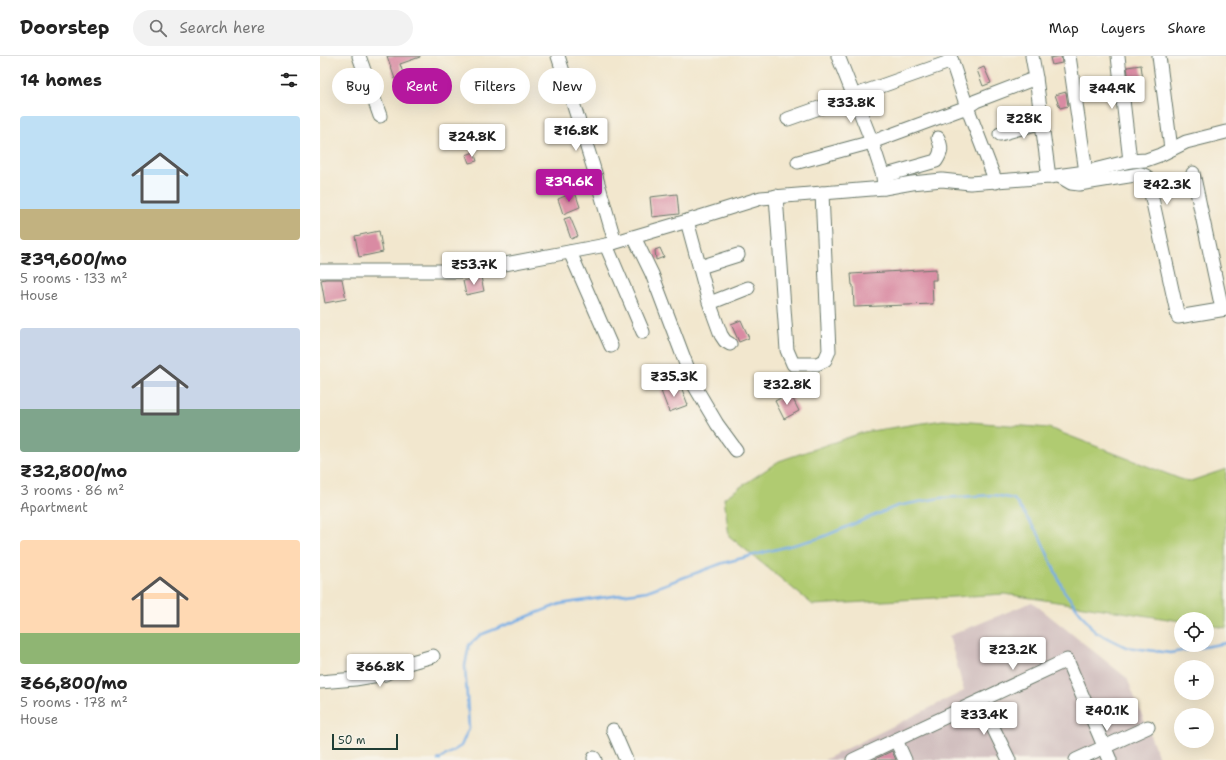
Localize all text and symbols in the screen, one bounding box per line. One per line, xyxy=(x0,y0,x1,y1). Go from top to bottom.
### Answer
search box xyxy=(133,10,413,46)
text: Doorstep xyxy=(20,15,109,40)
icon: search xyxy=(147,17,169,39)
text: Search here xyxy=(179,18,265,38)
text: Map xyxy=(1049,19,1079,37)
text: Layers xyxy=(1101,19,1145,37)
text: Share xyxy=(1167,19,1206,37)
chip: Buy xyxy=(332,68,384,104)
chip: Rent xyxy=(392,68,452,104)
chip: Filters xyxy=(460,68,530,104)
chip: New xyxy=(538,68,596,104)
text: 14 homes xyxy=(20,69,102,91)
icon: filters xyxy=(278,69,300,91)
pin: ₹44.9K xyxy=(1079,76,1145,110)
text: ₹44.9K xyxy=(1089,80,1135,97)
pin: ₹33.8K xyxy=(818,90,884,124)
text: ₹33.8K xyxy=(827,94,875,111)
pin: ₹28K xyxy=(1000,106,1048,140)
text: ₹28K xyxy=(1006,110,1042,127)
pin: ₹16.8K xyxy=(543,118,609,152)
text: ₹16.8K xyxy=(554,122,599,139)
pin: ₹24.8K xyxy=(439,124,505,158)
text: ₹24.8K xyxy=(448,128,496,145)
icon: home xyxy=(124,142,196,214)
pin: ₹39.6K xyxy=(536,169,602,203)
pin: ₹42.3K xyxy=(1134,172,1200,206)
text: ₹39.6K xyxy=(545,173,593,190)
text: ₹42.3K xyxy=(1143,176,1191,193)
text: ₹39,600/mo xyxy=(20,248,127,270)
pin: ₹53.7K xyxy=(441,252,507,286)
text: ₹53.7K xyxy=(451,256,497,273)
text: 5 rooms · 133 m² xyxy=(20,270,128,287)
text: House xyxy=(20,287,58,304)
icon: home xyxy=(124,354,196,426)
pin: ₹35.3K xyxy=(641,364,707,398)
text: ₹35.3K xyxy=(650,368,698,385)
pin: ₹32.8K xyxy=(754,372,820,406)
text: ₹32.8K xyxy=(763,376,811,393)
text: ₹32,800/mo xyxy=(20,460,127,482)
text: 3 rooms · 86 m² xyxy=(20,482,124,499)
text: Apartment xyxy=(20,499,88,516)
icon: home xyxy=(124,566,196,638)
map controls xyxy=(1174,612,1214,748)
button: locate xyxy=(1174,612,1214,652)
pin: ₹23.2K xyxy=(980,637,1046,671)
text: ₹23.2K xyxy=(989,641,1037,658)
pin: ₹66.8K xyxy=(347,654,413,688)
text: ₹66.8K xyxy=(356,658,404,675)
button: + xyxy=(1174,660,1214,700)
text: ₹66,800/mo xyxy=(20,672,128,694)
text: 5 rooms · 178 m² xyxy=(20,694,128,711)
pin: ₹40.1K xyxy=(1074,698,1140,732)
pin: ₹33.4K xyxy=(951,702,1017,736)
text: ₹40.1K xyxy=(1085,702,1129,719)
text: ₹33.4K xyxy=(960,706,1008,723)
button: − xyxy=(1174,708,1214,748)
text: House xyxy=(20,711,58,728)
scale bar xyxy=(332,732,398,751)
text: 50 m xyxy=(338,733,366,748)

